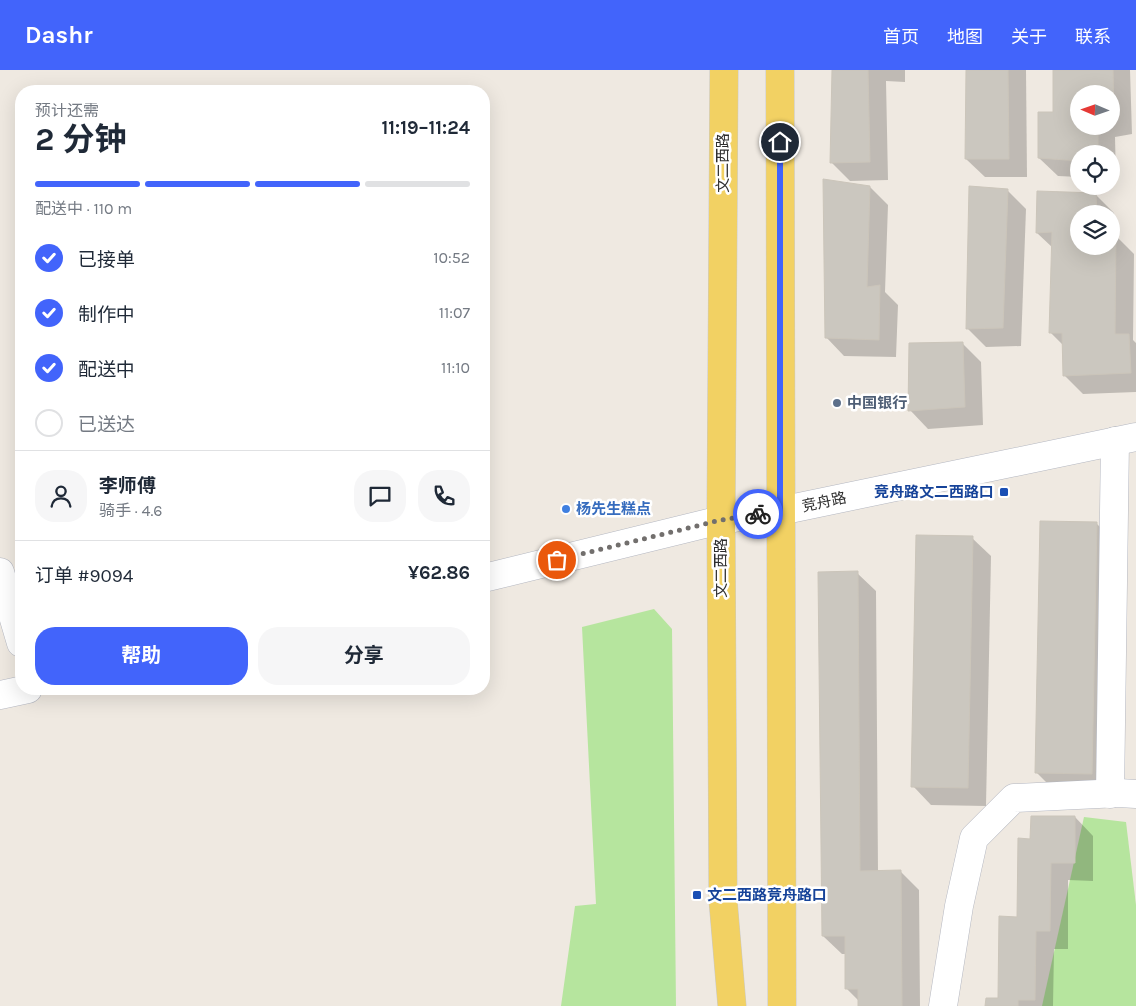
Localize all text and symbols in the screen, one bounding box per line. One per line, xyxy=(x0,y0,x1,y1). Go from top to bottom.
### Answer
text: Dashr xyxy=(25,21,93,49)
text: 首页 xyxy=(883,26,919,48)
text: 地图 xyxy=(947,26,983,48)
text: 关于 xyxy=(1011,26,1047,48)
text: 联系 xyxy=(1075,26,1111,48)
north arrow xyxy=(1070,85,1120,135)
map controls xyxy=(1070,85,1120,255)
text: 预计还需 xyxy=(35,101,99,120)
text: 11:19–11:24 xyxy=(382,117,470,139)
text: 2 分钟 xyxy=(35,121,126,158)
pin xyxy=(759,121,801,163)
icon: home xyxy=(766,128,794,156)
street label: 文二西路 xyxy=(714,133,732,193)
button: locate xyxy=(1070,145,1120,195)
text: 配送中 · 110 m xyxy=(35,199,132,218)
button: layers xyxy=(1070,205,1120,255)
icon: check xyxy=(35,244,63,272)
text: 10:52 xyxy=(433,248,470,267)
text: 已接单 xyxy=(78,249,135,271)
icon: check xyxy=(35,299,63,327)
text: 11:07 xyxy=(439,303,470,322)
text: 制作中 xyxy=(78,304,135,326)
icon: check xyxy=(35,354,63,382)
text: 11:10 xyxy=(441,358,470,377)
text: 配送中 xyxy=(78,359,135,381)
place label: 中国银行 xyxy=(847,394,907,412)
marker: 中国银行 xyxy=(831,397,843,409)
text: 已送达 xyxy=(78,414,135,436)
button: person xyxy=(35,470,87,522)
button: chat xyxy=(354,470,406,522)
button: phone xyxy=(418,470,470,522)
text: 李师傅 xyxy=(99,475,156,497)
place label: 竞舟路文二西路口 xyxy=(874,483,994,501)
marker: 竞舟路文二西路口 xyxy=(998,486,1010,498)
courier xyxy=(733,489,783,539)
street label: 竞舟路 xyxy=(800,489,848,515)
place label: 杨先生糕点 xyxy=(576,500,651,518)
icon: bike xyxy=(744,500,772,528)
text: 骑手 · 4.6 xyxy=(99,501,162,520)
marker: 杨先生糕点 xyxy=(560,503,572,515)
street label: 文二西路 xyxy=(712,538,730,598)
pin xyxy=(536,539,578,581)
icon: bag xyxy=(543,546,571,574)
text: ¥62.86 xyxy=(408,562,470,584)
text: 订单 #9094 xyxy=(35,565,133,587)
button: 帮助 xyxy=(35,627,248,685)
button: 分享 xyxy=(258,627,470,685)
place label: 文二西路竞舟路口 xyxy=(707,886,827,904)
marker: 文二西路竞舟路口 xyxy=(691,889,703,901)

